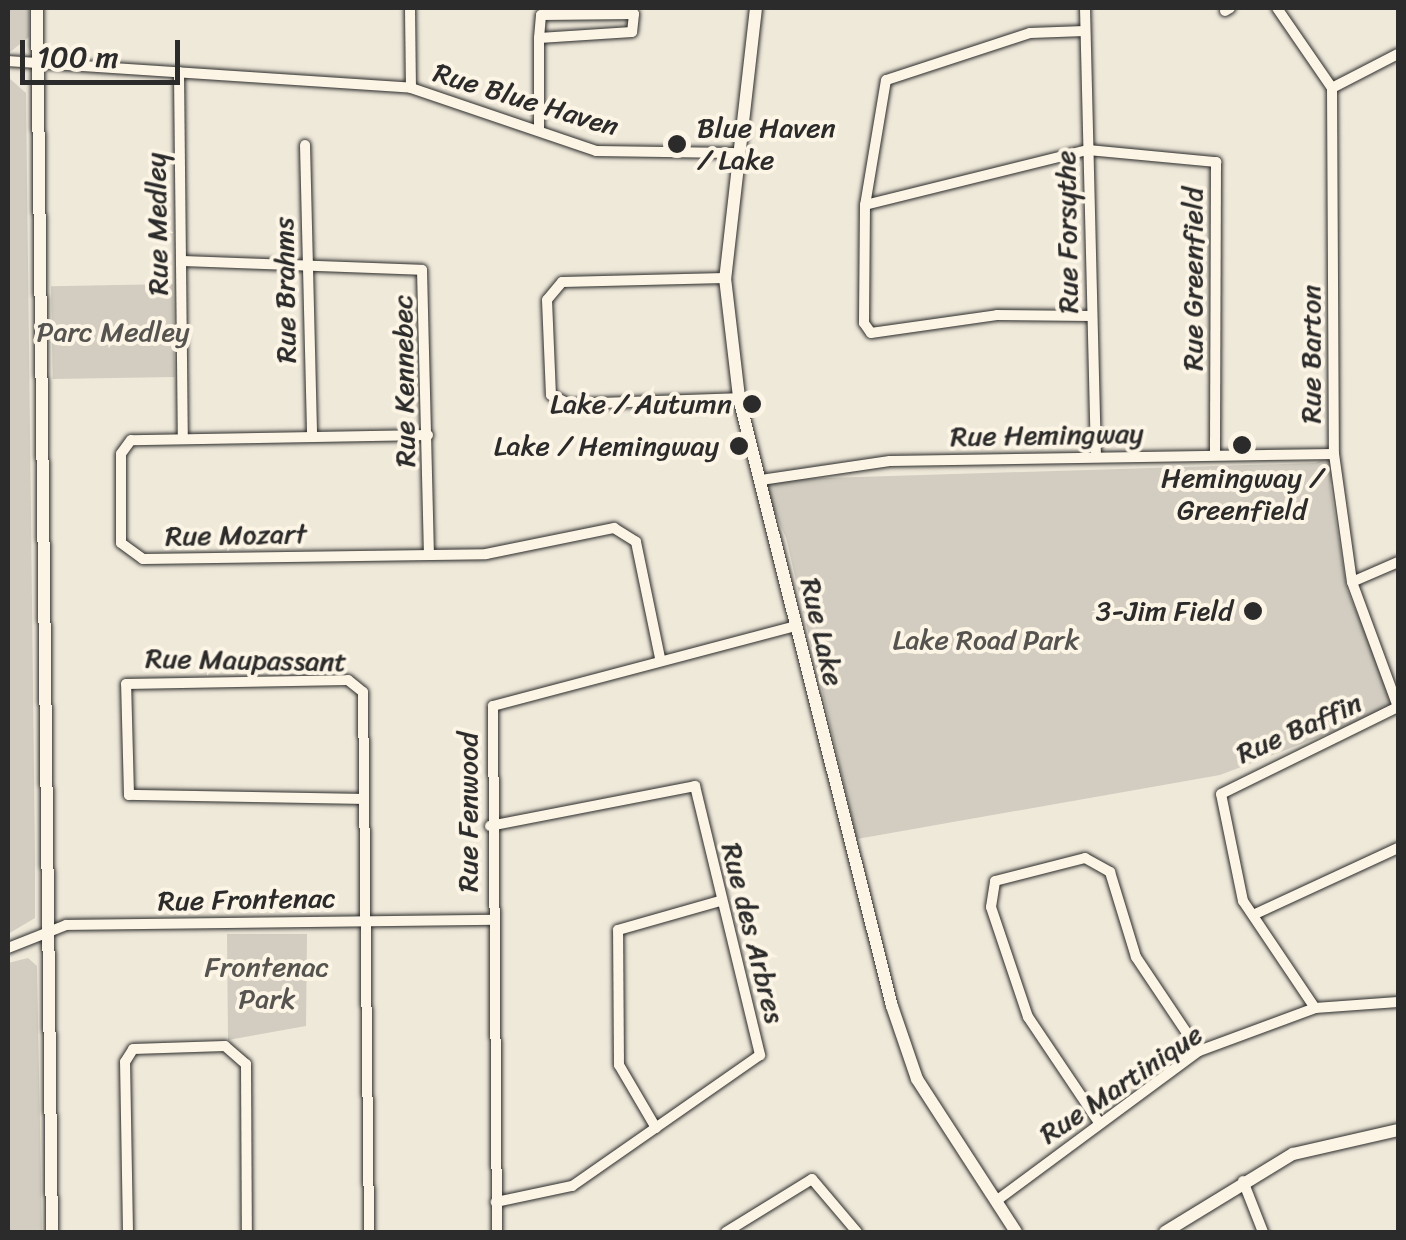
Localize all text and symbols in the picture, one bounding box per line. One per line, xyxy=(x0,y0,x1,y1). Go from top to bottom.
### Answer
scale bar xyxy=(25,20,185,82)
text: 100 m xyxy=(37,30,119,84)
street label: Rue Blue Haven xyxy=(429,56,623,144)
place label: Blue Haven / Lake xyxy=(697,111,836,177)
marker: Blue Haven / Lake xyxy=(666,133,688,155)
street label: Rue Forsythe xyxy=(1049,150,1085,314)
street label: Rue Medley xyxy=(139,153,175,295)
street label: Rue Greenfield xyxy=(1176,187,1210,371)
street label: Rue Brahms xyxy=(267,217,303,363)
street label: Rue Barton xyxy=(1294,285,1328,423)
street label: Rue Kennebec xyxy=(386,295,422,467)
park label: Parc Medley xyxy=(37,315,189,349)
place label: Lake / Autumn xyxy=(550,387,732,421)
marker: Lake / Autumn xyxy=(741,393,763,415)
street label: Rue Hemingway xyxy=(950,417,1144,453)
place label: Lake / Hemingway xyxy=(494,429,719,463)
marker: Hemingway / Greenfield xyxy=(1231,434,1253,456)
marker: Lake / Hemingway xyxy=(728,435,750,457)
place label: Hemingway / Greenfield xyxy=(1161,461,1323,527)
street label: Rue Mozart xyxy=(165,517,307,553)
street label: Rue Lake xyxy=(793,575,851,689)
place label: 3-Jim Field xyxy=(1095,594,1233,628)
marker: 3-Jim Field xyxy=(1242,600,1264,622)
park label: Lake Road Park xyxy=(892,623,1080,657)
street label: Rue Maupassant xyxy=(146,641,346,679)
street label: Rue Baffin xyxy=(1231,686,1367,770)
street label: Rue Fenwood xyxy=(451,732,485,892)
street label: Rue des Arbres xyxy=(714,838,792,1028)
street label: Rue Frontenac xyxy=(157,882,337,918)
park label: Frontenac Park xyxy=(205,950,329,1016)
street label: Rue Martinique xyxy=(1034,1018,1208,1150)

